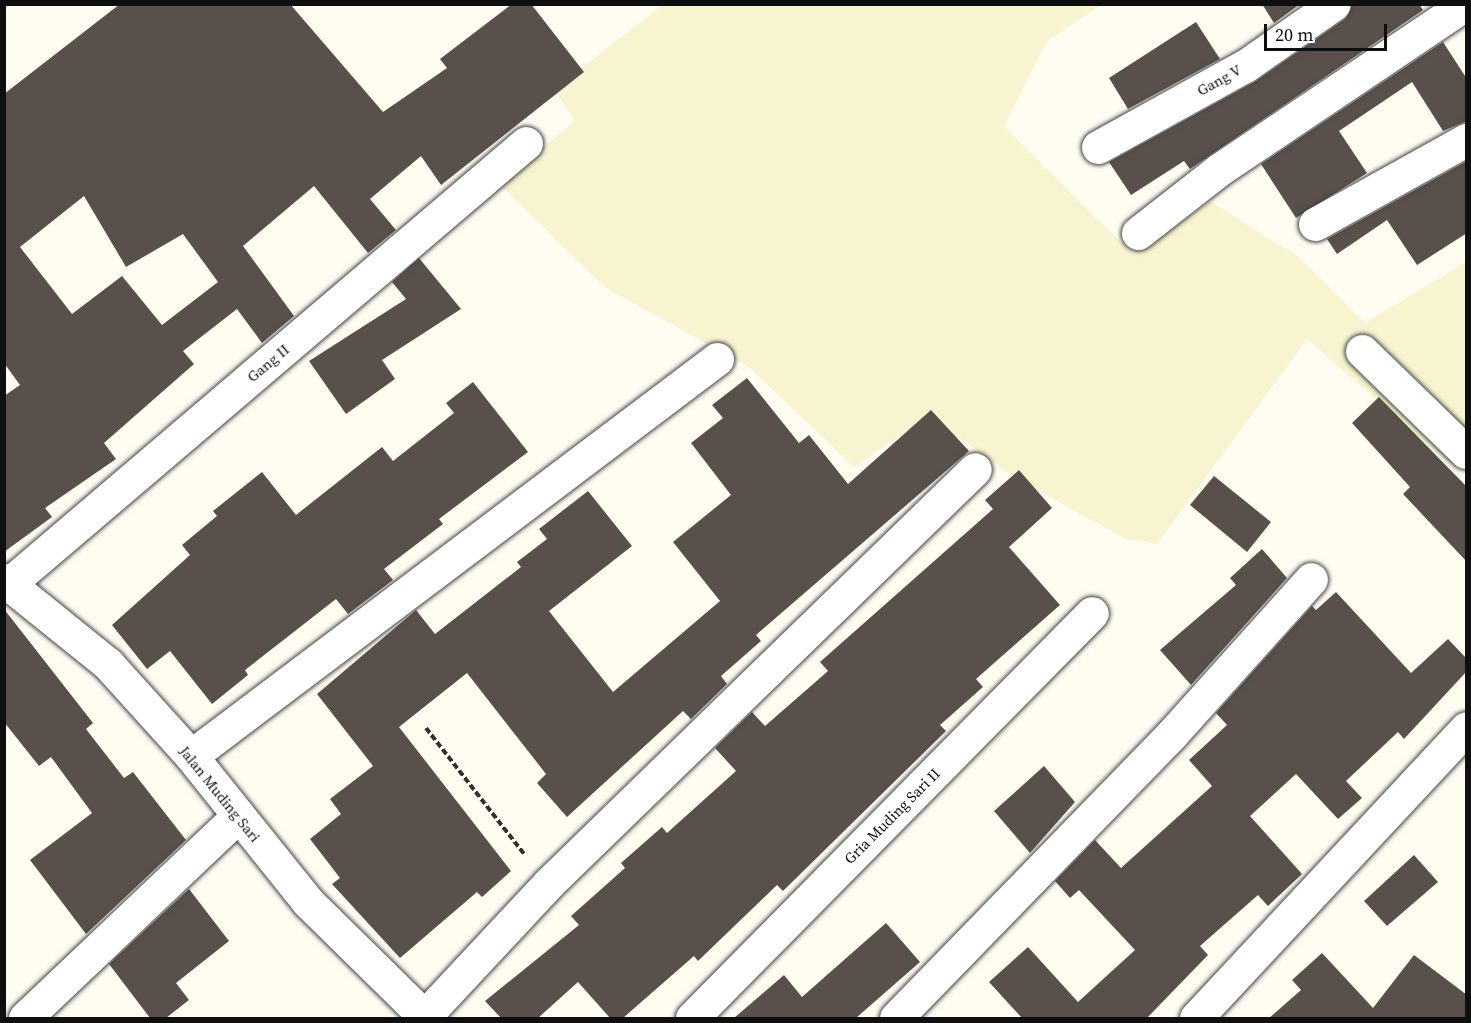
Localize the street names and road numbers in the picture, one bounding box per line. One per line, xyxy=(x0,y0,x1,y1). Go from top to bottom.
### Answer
street label: Gang V xyxy=(1194,60,1244,100)
street label: Gang II xyxy=(243,340,293,386)
street label: Jalan Muding Sari xyxy=(176,742,264,846)
street label: Gria Muding Sari II xyxy=(840,764,944,868)

